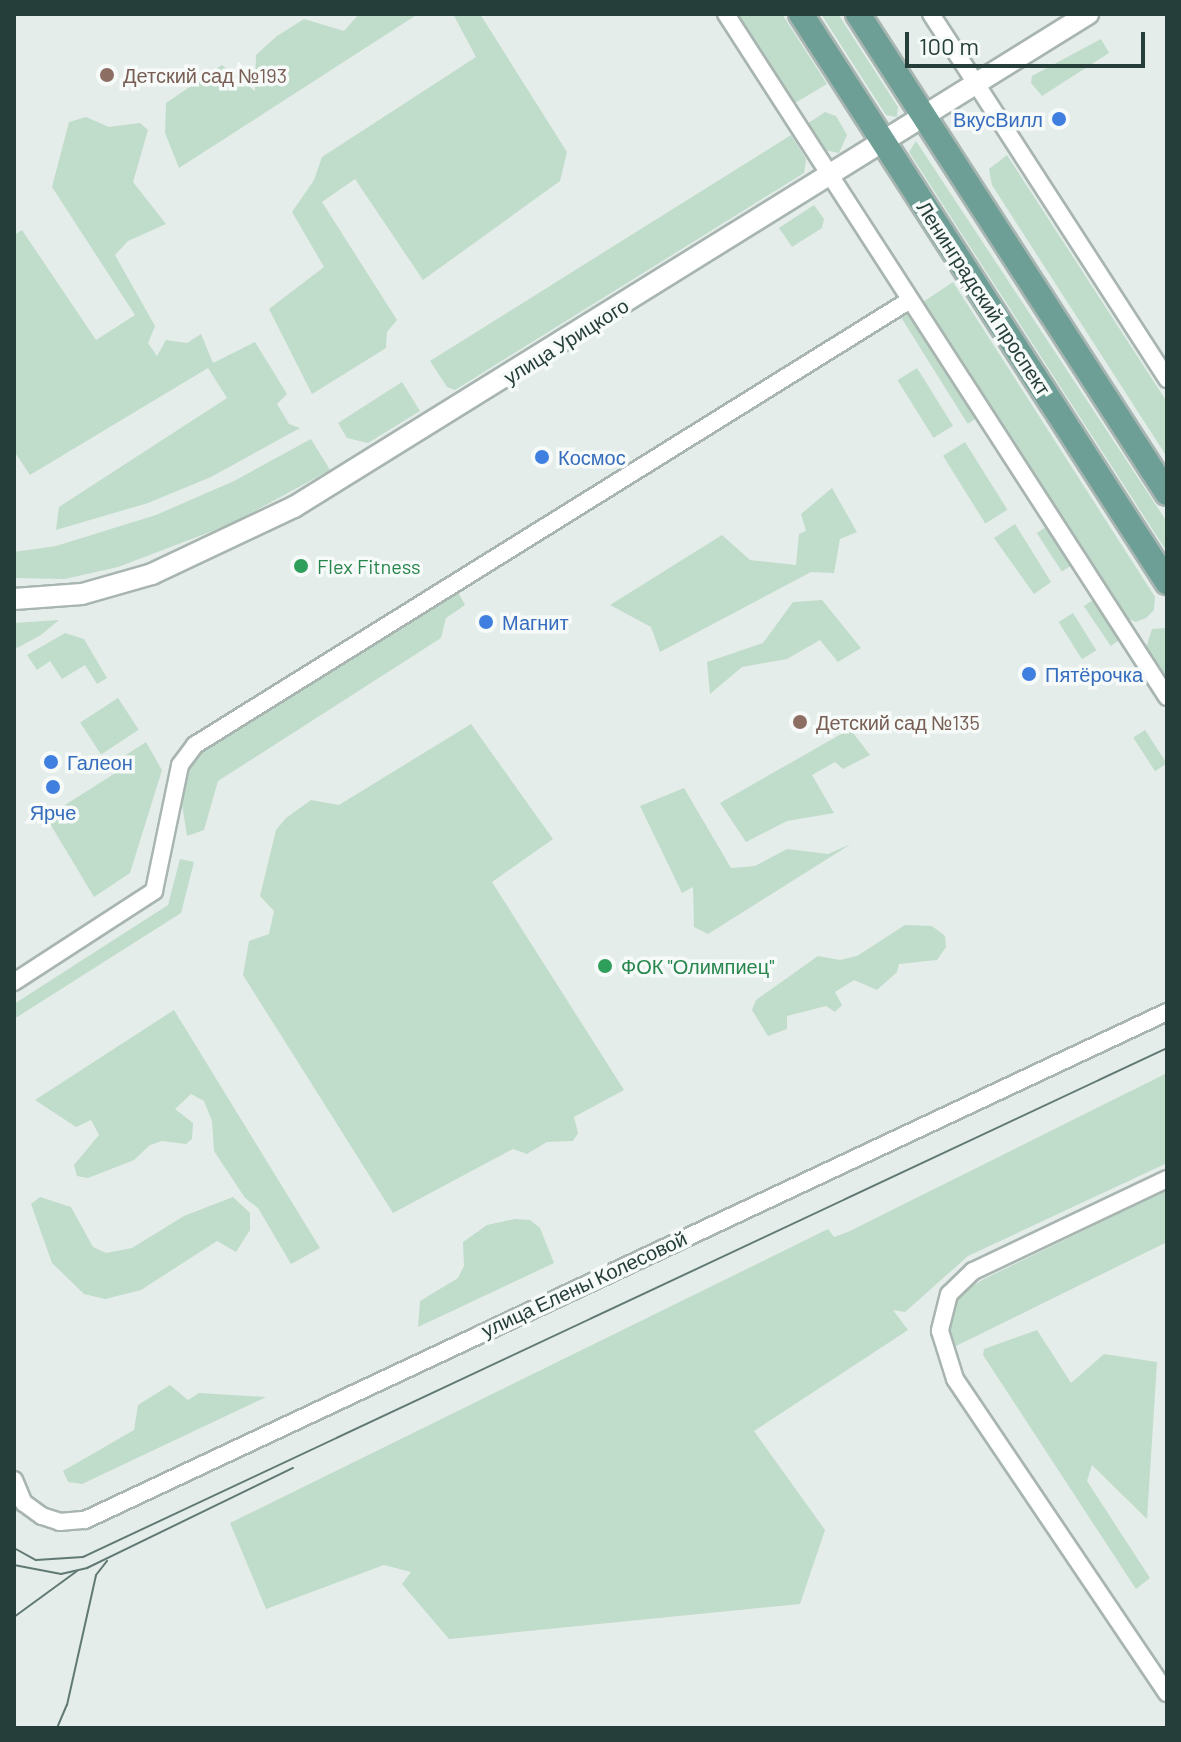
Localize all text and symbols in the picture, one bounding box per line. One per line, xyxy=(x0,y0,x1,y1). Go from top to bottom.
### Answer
scale bar xyxy=(909,16,1149,66)
text: 100 m xyxy=(919,31,979,60)
place label: Детский сад №193 xyxy=(123,63,287,87)
marker: Детский сад №193 xyxy=(98,66,116,84)
place label: ВкусВилл xyxy=(953,107,1043,131)
marker: ВкусВилл xyxy=(1050,110,1068,128)
street label: Ленинградский проспект xyxy=(912,196,1056,400)
street label: улица Урицкого xyxy=(499,293,633,389)
place label: Космос xyxy=(558,445,626,469)
marker: Космос xyxy=(533,448,551,466)
place label: Flex Fitness xyxy=(317,554,421,578)
marker: Flex Fitness xyxy=(292,557,310,575)
place label: Магнит xyxy=(502,610,569,634)
marker: Магнит xyxy=(477,613,495,631)
place label: Пятёрочка xyxy=(1045,662,1143,686)
marker: Пятёрочка xyxy=(1020,665,1038,683)
place label: Детский сад №135 xyxy=(816,710,980,734)
marker: Детский сад №135 xyxy=(791,713,809,731)
place label: Галеон xyxy=(67,750,133,774)
marker: Галеон xyxy=(42,753,60,771)
marker: Ярче xyxy=(44,778,62,796)
place label: Ярче xyxy=(30,800,76,824)
place label: ФОК "Олимпиец" xyxy=(621,954,774,978)
marker: ФОК "Олимпиец" xyxy=(596,957,614,975)
street label: улица Елены Колесовой xyxy=(478,1226,690,1342)

